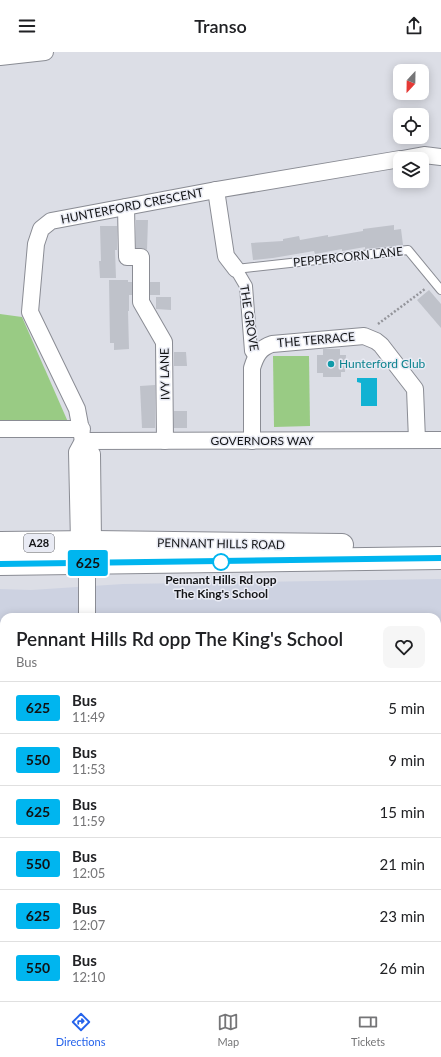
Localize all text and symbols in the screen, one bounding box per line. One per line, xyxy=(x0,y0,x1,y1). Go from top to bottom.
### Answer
icon: menu xyxy=(16,15,38,37)
text: Transo xyxy=(194,15,247,37)
icon: share xyxy=(403,15,425,37)
north arrow xyxy=(393,64,429,100)
map controls xyxy=(393,64,429,188)
button: locate xyxy=(393,108,429,144)
button: layers xyxy=(393,152,429,188)
street label: HUNTERFORD CRESCENT xyxy=(59,184,204,227)
street label: PEPPERCORN LANE xyxy=(292,243,404,270)
street label: THE GROVE xyxy=(237,284,262,352)
street label: THE TERRACE xyxy=(277,329,355,350)
street label: IVY LANE xyxy=(157,348,172,400)
place label: Hunterford Club xyxy=(339,356,426,371)
marker: Hunterford Club xyxy=(326,359,336,369)
street label: GOVERNORS WAY xyxy=(210,433,314,448)
road number: A28 xyxy=(24,534,54,552)
street label: PENNANT HILLS ROAD xyxy=(157,535,285,552)
line badge: 625 xyxy=(65,550,111,576)
marker: Pennant Hills Rd opp The King's School xyxy=(212,553,230,571)
text: 625 xyxy=(76,554,100,571)
place label: Pennant Hills Rd opp The King's School xyxy=(165,572,277,601)
button: heart xyxy=(383,626,425,668)
text: Pennant Hills Rd opp The King's School xyxy=(16,627,343,650)
text: Bus xyxy=(16,654,37,670)
text: Bus xyxy=(72,691,97,709)
text: 625 xyxy=(26,699,50,716)
text: 5 min xyxy=(388,699,425,717)
text: 11:49 xyxy=(72,709,105,725)
text: Bus xyxy=(72,743,97,761)
text: 550 xyxy=(26,751,50,768)
text: 9 min xyxy=(388,751,425,769)
text: 11:53 xyxy=(72,761,105,777)
text: Bus xyxy=(72,795,97,813)
text: 625 xyxy=(26,803,50,820)
text: 15 min xyxy=(379,803,425,821)
text: 11:59 xyxy=(72,813,105,829)
text: Bus xyxy=(72,847,97,865)
text: 550 xyxy=(26,855,50,872)
text: 21 min xyxy=(379,855,425,873)
text: 12:05 xyxy=(72,865,105,881)
text: Bus xyxy=(72,899,97,917)
text: 625 xyxy=(26,907,50,924)
text: 23 min xyxy=(379,907,425,925)
text: 12:07 xyxy=(72,917,105,933)
text: Bus xyxy=(72,951,97,969)
text: 550 xyxy=(26,959,50,976)
text: 26 min xyxy=(379,959,425,977)
text: 12:10 xyxy=(72,969,105,985)
tab: Directions xyxy=(56,1011,106,1048)
tab: Map xyxy=(217,1011,239,1048)
tab: Tickets xyxy=(351,1011,385,1048)

